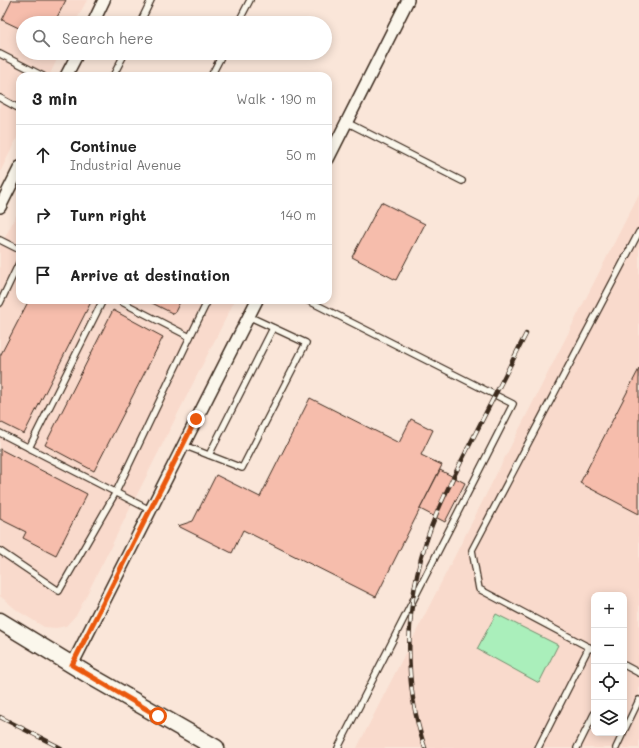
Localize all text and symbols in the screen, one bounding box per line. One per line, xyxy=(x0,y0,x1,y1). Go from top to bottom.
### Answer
search box xyxy=(16,16,332,60)
icon: search xyxy=(30,27,52,49)
text: Search here xyxy=(62,28,153,48)
text: 3 min xyxy=(32,87,77,109)
text: Walk · 190 m xyxy=(236,90,316,107)
text: Continue xyxy=(70,136,137,156)
icon: ahead xyxy=(32,144,54,166)
text: 50 m xyxy=(286,146,316,163)
text: Industrial Avenue xyxy=(70,156,181,173)
icon: right xyxy=(32,204,54,226)
text: Turn right xyxy=(70,205,147,225)
text: 140 m xyxy=(280,206,316,223)
icon: arrive xyxy=(32,264,54,286)
text: Arrive at destination xyxy=(70,265,230,285)
route end xyxy=(187,410,205,428)
map controls xyxy=(591,592,627,736)
button: + xyxy=(591,592,627,628)
button: − xyxy=(591,628,627,664)
button: locate xyxy=(591,664,627,700)
button: layers xyxy=(591,700,627,736)
route start xyxy=(149,707,167,725)

